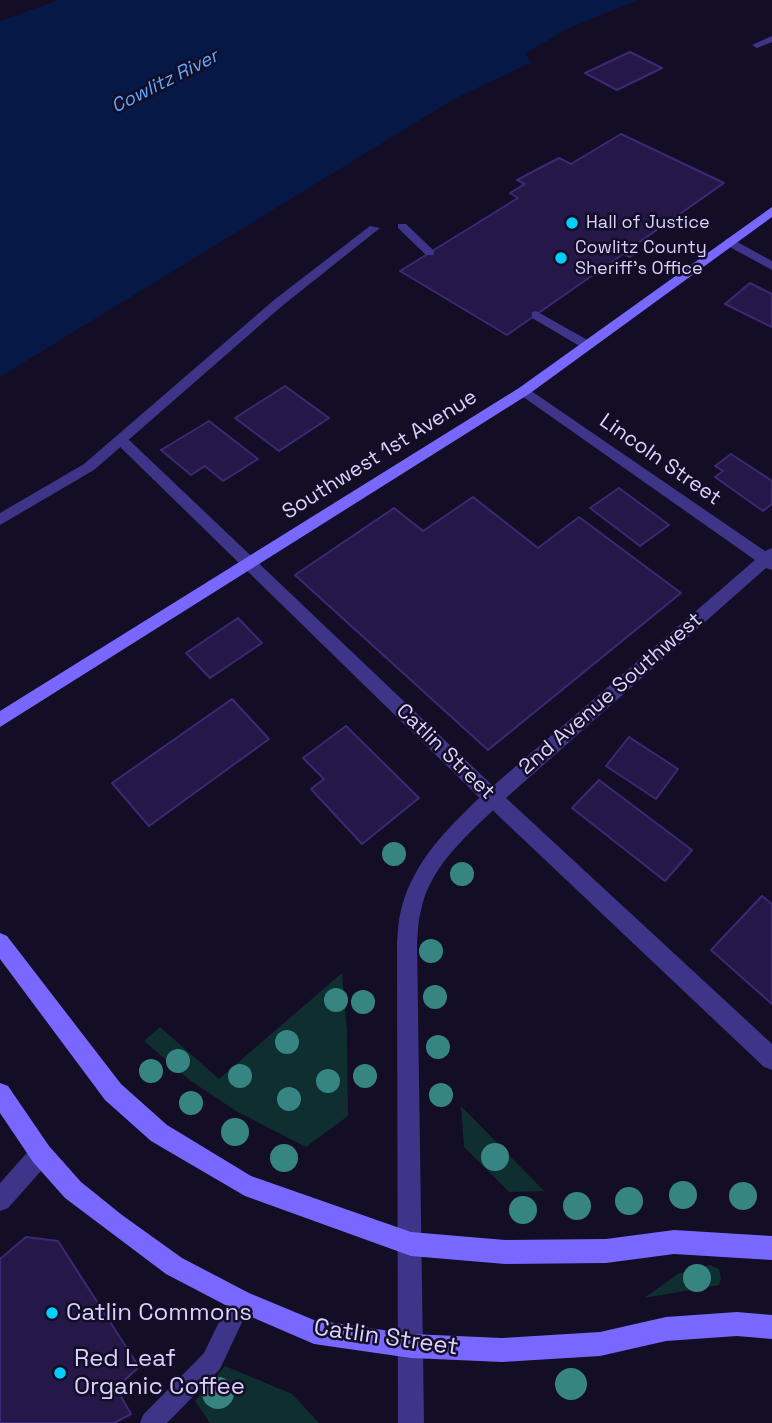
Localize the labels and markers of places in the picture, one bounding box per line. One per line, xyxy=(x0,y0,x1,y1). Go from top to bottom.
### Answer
place label: Hall of Justice xyxy=(586,212,710,234)
marker: Hall of Justice xyxy=(564,215,580,231)
place label: Cowlitz County Sheriff’s Office xyxy=(575,237,707,280)
marker: Cowlitz County Sheriff’s Office xyxy=(553,250,569,266)
place label: Catlin Commons xyxy=(66,1299,252,1327)
marker: Catlin Commons xyxy=(44,1305,60,1321)
place label: Red Leaf Organic Coffee xyxy=(74,1345,245,1401)
marker: Red Leaf Organic Coffee xyxy=(52,1365,68,1381)

